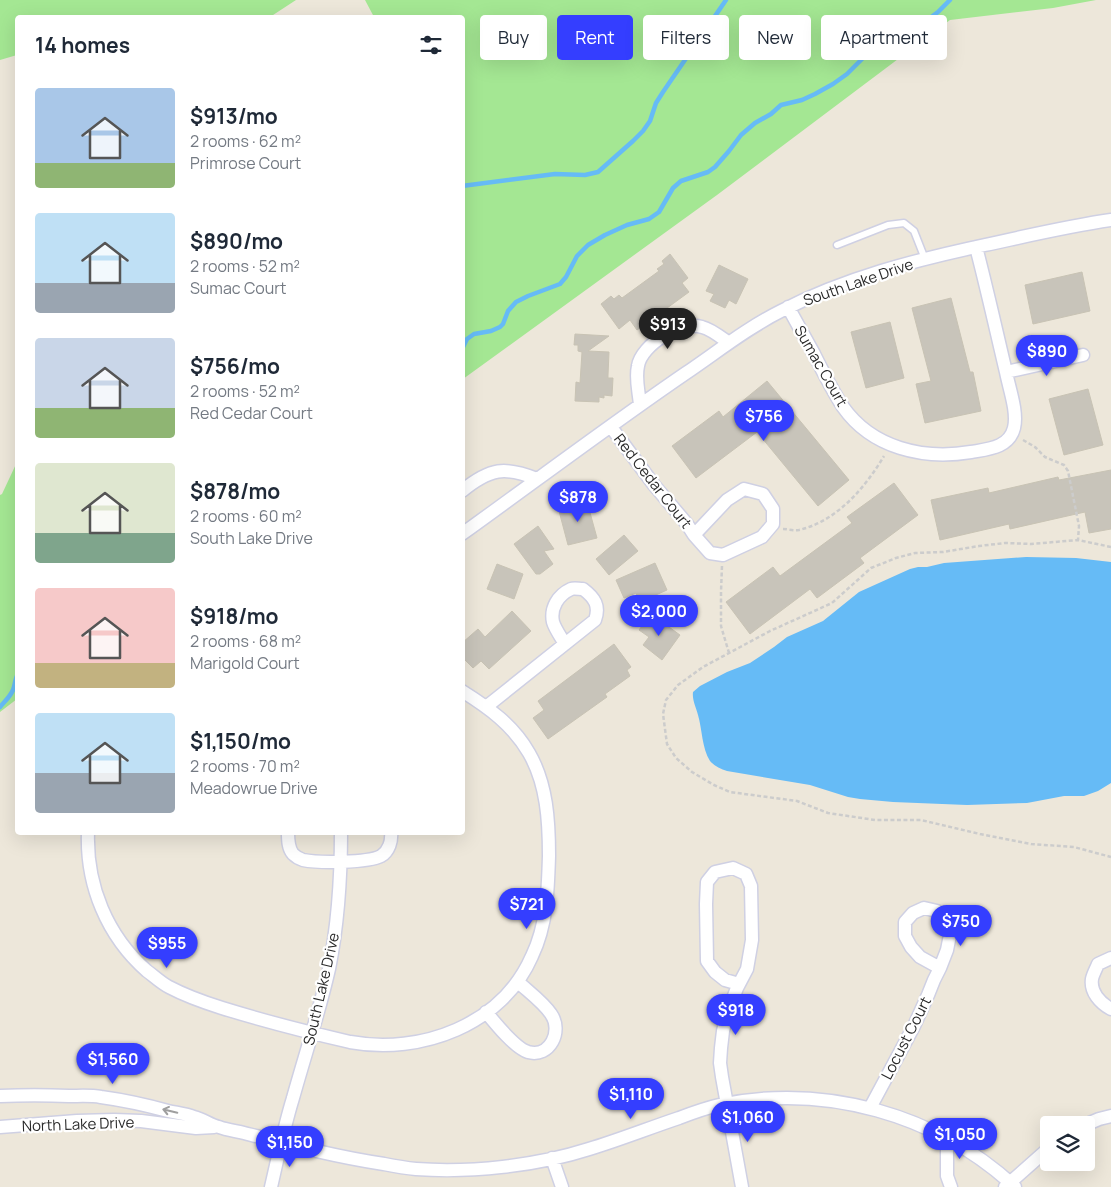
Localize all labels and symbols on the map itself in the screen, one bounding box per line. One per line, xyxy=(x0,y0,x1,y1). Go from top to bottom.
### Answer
street label: South Lake Drive xyxy=(800,253,916,311)
pin: $913 xyxy=(638,308,698,350)
street label: Sumac Court xyxy=(789,322,853,410)
pin: $890 xyxy=(1017,334,1077,377)
pin: $756 xyxy=(734,400,794,442)
street label: Red Cedar Court xyxy=(609,429,697,533)
pin: $878 xyxy=(548,480,608,523)
pin: $2,000 xyxy=(618,594,700,637)
pin: $721 xyxy=(497,888,557,930)
pin: $750 xyxy=(931,904,991,947)
pin: $955 xyxy=(137,926,197,969)
street label: South Lake Drive xyxy=(298,930,344,1047)
street label: Locust Court xyxy=(876,993,936,1083)
pin: $918 xyxy=(706,994,766,1036)
pin: $1,560 xyxy=(72,1042,154,1085)
pin: $1,110 xyxy=(590,1078,672,1120)
pin: $1,060 xyxy=(707,1100,789,1143)
one-way arrow xyxy=(163,1106,179,1115)
street label: North Lake Drive xyxy=(21,1112,135,1136)
pin: $1,050 xyxy=(919,1118,1001,1160)
pin: $1,150 xyxy=(249,1126,331,1168)

